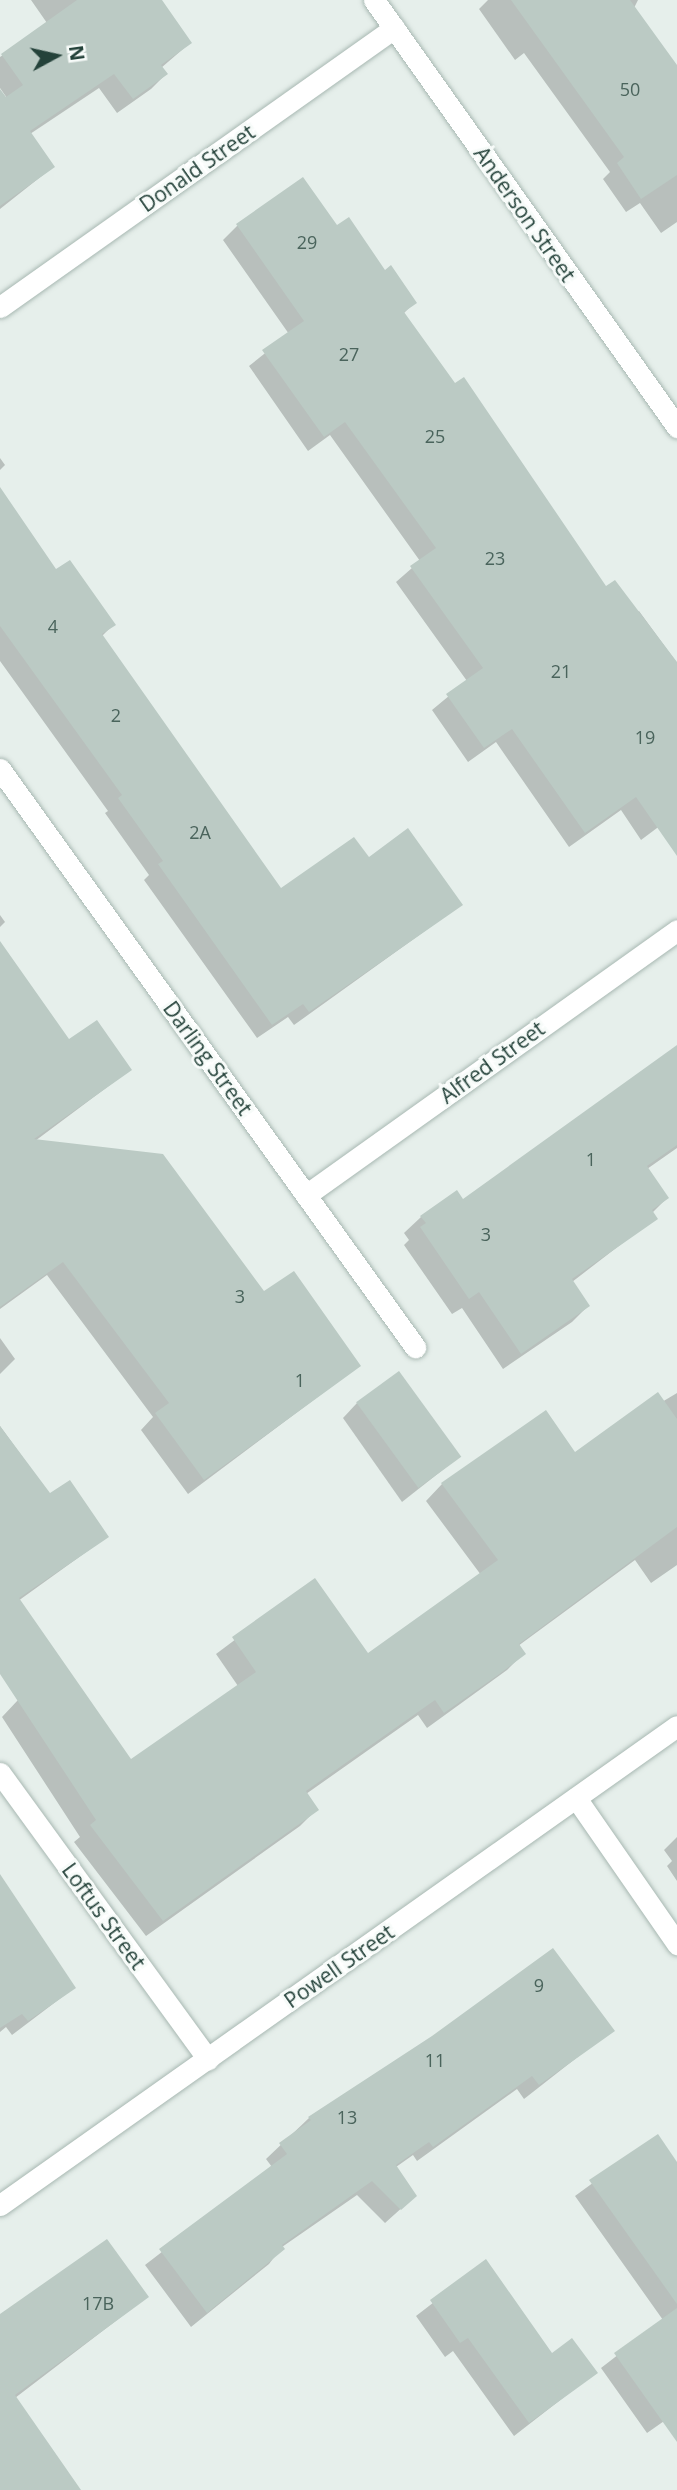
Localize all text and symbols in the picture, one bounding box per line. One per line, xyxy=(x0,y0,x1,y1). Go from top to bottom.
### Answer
north arrow xyxy=(21,21,91,91)
text: N xyxy=(63,44,91,63)
house number: 50 xyxy=(620,78,640,100)
street label: Donald Street xyxy=(135,119,259,217)
street label: Anderson Street xyxy=(469,142,581,286)
house number: 29 xyxy=(297,231,317,253)
house number: 27 xyxy=(339,343,359,365)
house number: 25 xyxy=(425,425,445,447)
house number: 23 xyxy=(485,547,505,569)
house number: 4 xyxy=(48,615,58,637)
house number: 21 xyxy=(551,660,571,682)
house number: 2 xyxy=(111,704,121,726)
house number: 19 xyxy=(635,726,655,748)
house number: 2A xyxy=(189,821,211,843)
street label: Darling Street xyxy=(158,996,258,1120)
street label: Alfred Street xyxy=(435,1016,549,1108)
house number: 1 xyxy=(586,1148,596,1170)
house number: 3 xyxy=(481,1223,491,1245)
house number: 3 xyxy=(235,1285,245,1307)
house number: 1 xyxy=(295,1369,305,1391)
street label: Loftus Street xyxy=(57,1858,151,1974)
street label: Powell Street xyxy=(279,1919,399,2013)
house number: 9 xyxy=(534,1974,544,1996)
house number: 11 xyxy=(425,2049,445,2071)
house number: 13 xyxy=(337,2106,357,2128)
house number: 17B xyxy=(82,2292,114,2314)

